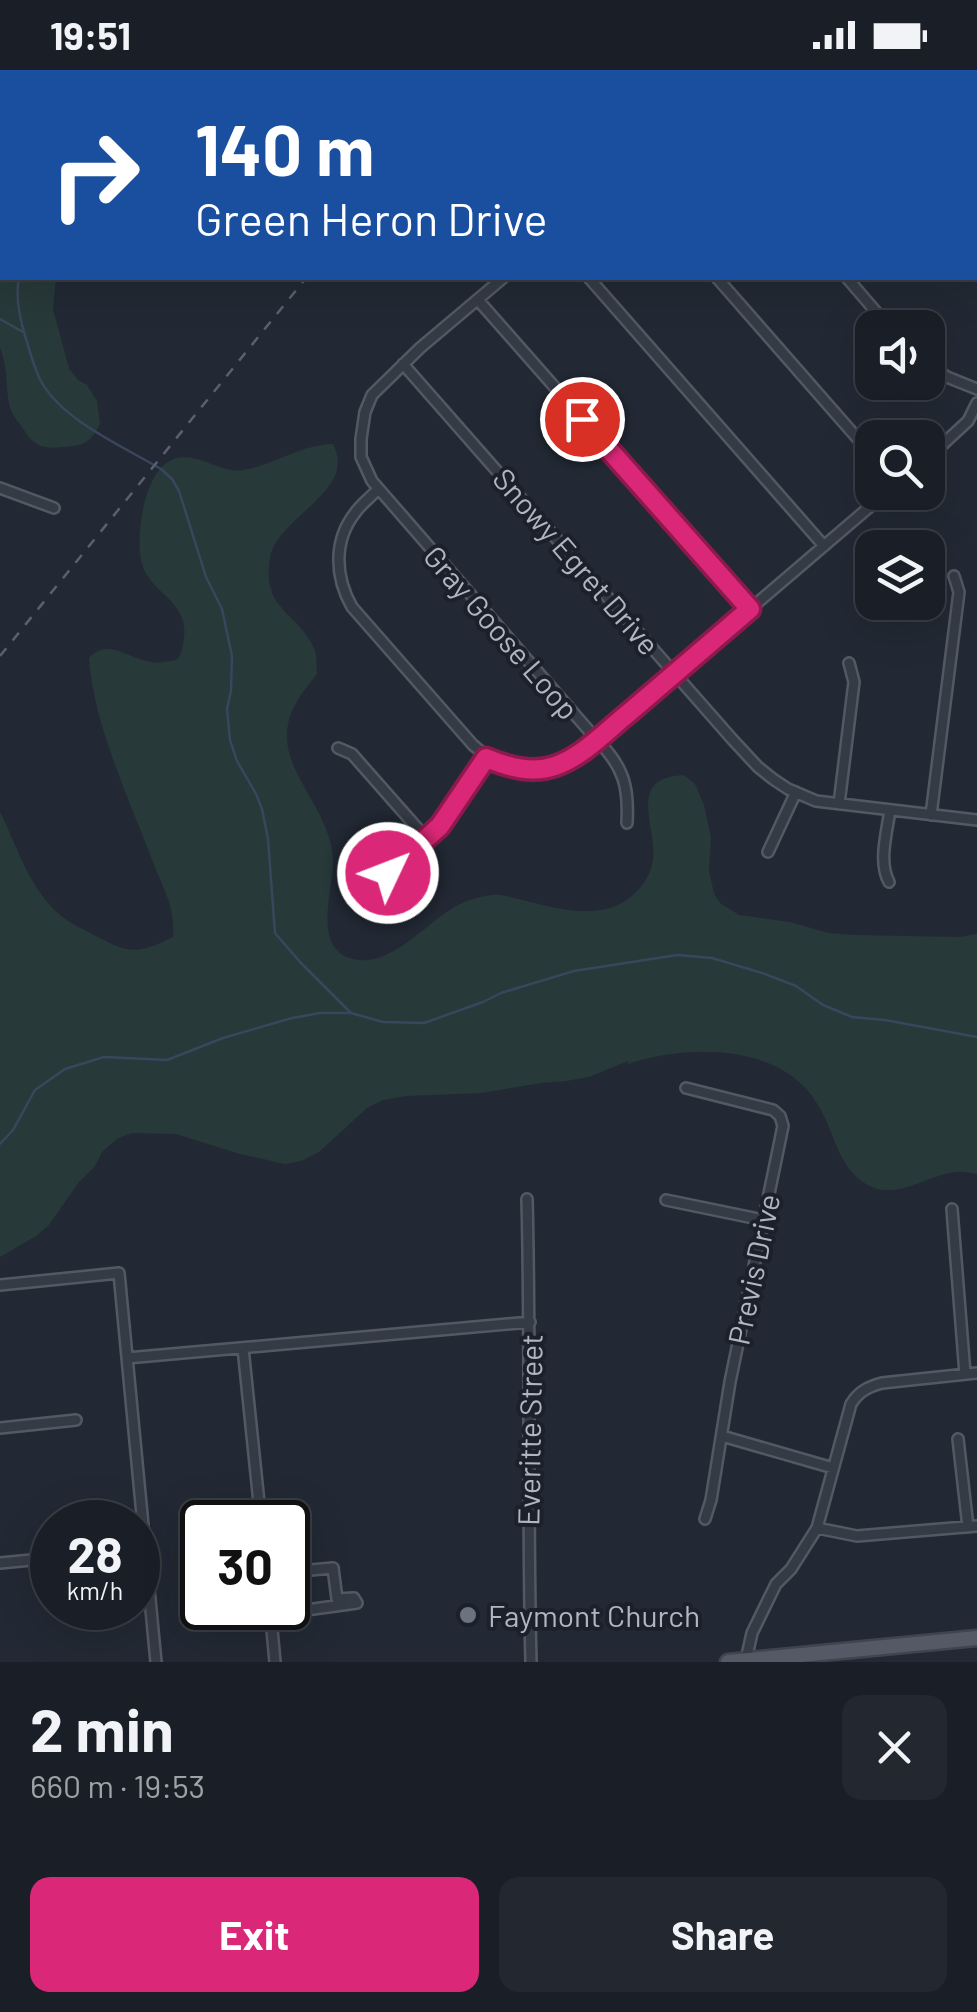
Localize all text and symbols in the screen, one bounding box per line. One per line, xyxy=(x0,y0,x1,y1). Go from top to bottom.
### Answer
text: 19:51 xyxy=(50,12,131,58)
text: 140 m xyxy=(195,106,374,190)
icon: right xyxy=(30,110,160,240)
text: Green Heron Drive xyxy=(195,191,548,245)
map controls xyxy=(855,310,945,620)
button: sound xyxy=(855,310,945,400)
pin xyxy=(540,377,625,462)
icon: arrive xyxy=(555,392,610,447)
button: search xyxy=(855,420,945,510)
street label: Snowy Egret Drive xyxy=(486,460,668,662)
button: layers xyxy=(855,530,945,620)
street label: Gray Goose Loop xyxy=(417,538,587,726)
position arrow xyxy=(336,821,440,925)
street label: Previs Drive xyxy=(719,1190,787,1348)
street label: Everitte Street xyxy=(509,1334,549,1526)
speed limit sign: 30 xyxy=(180,1500,310,1630)
text: 28 xyxy=(67,1523,123,1583)
text: km/h xyxy=(67,1575,123,1605)
place label: Faymont Church xyxy=(488,1597,700,1633)
marker: Faymont Church xyxy=(457,1604,479,1626)
text: 2 min xyxy=(30,1692,174,1764)
button: close xyxy=(842,1695,947,1800)
text: 660 m · 19:53 xyxy=(30,1766,205,1804)
button: Exit xyxy=(30,1877,479,1992)
button: Share xyxy=(499,1877,947,1992)

